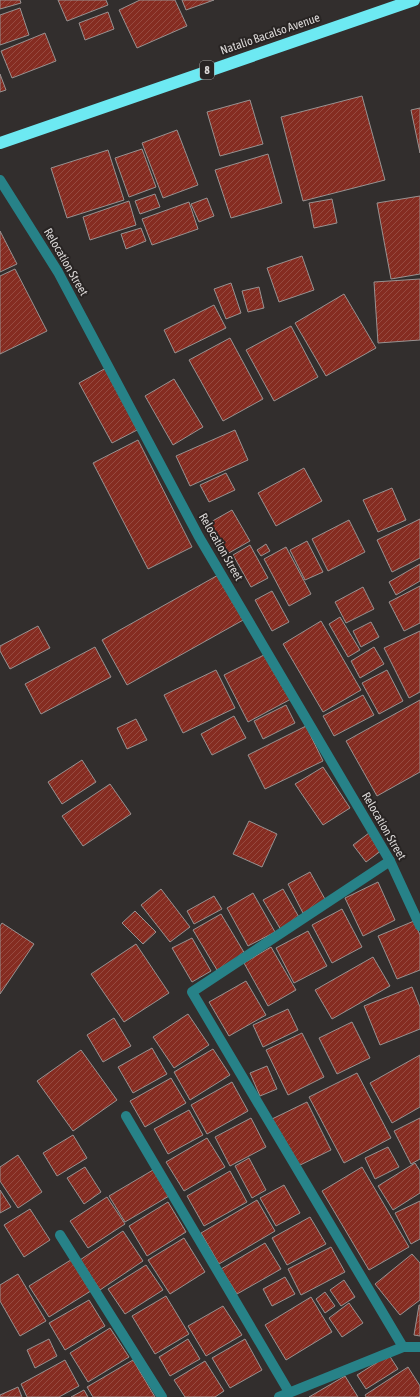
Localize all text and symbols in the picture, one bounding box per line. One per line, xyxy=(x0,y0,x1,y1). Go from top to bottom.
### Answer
street label: Natalio Bacalso Avenue xyxy=(218,10,322,58)
road number: 8 xyxy=(200,61,214,79)
street label: Relocation Street xyxy=(41,226,91,299)
street label: Relocation Street xyxy=(196,511,246,584)
street label: Relocation Street xyxy=(359,790,409,863)

